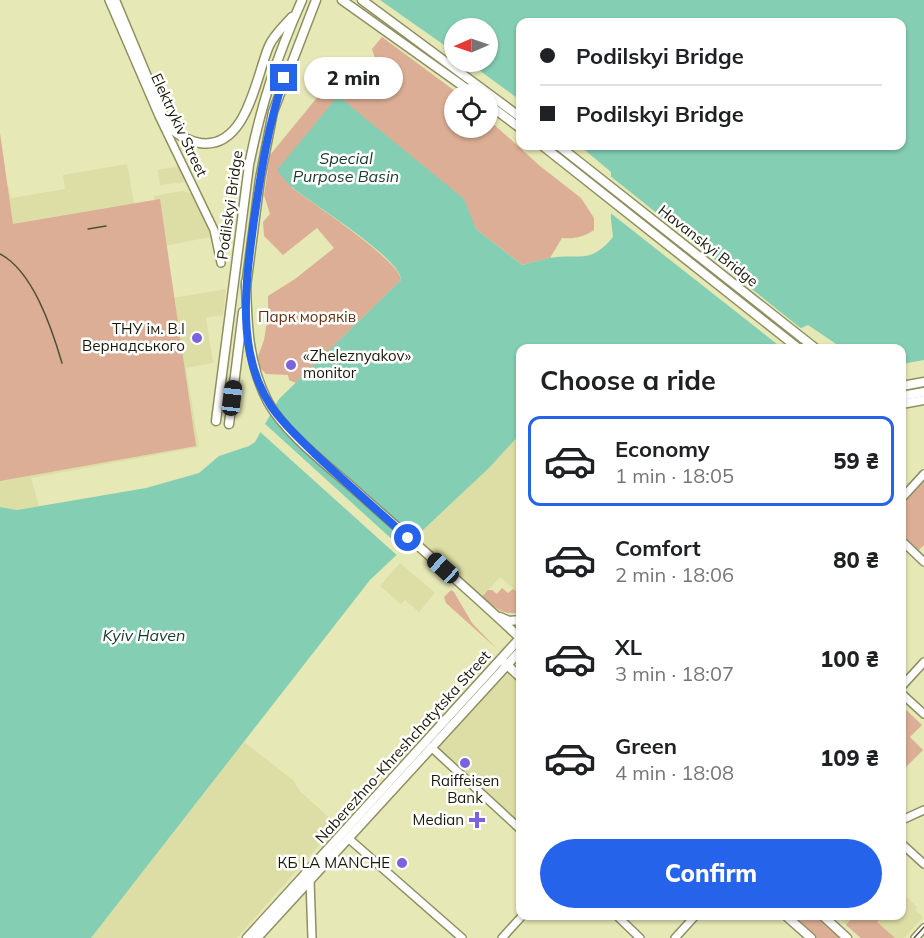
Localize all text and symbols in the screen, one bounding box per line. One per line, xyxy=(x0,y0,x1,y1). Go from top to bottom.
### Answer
north arrow xyxy=(444,18,498,72)
map controls xyxy=(444,18,498,138)
text: Podilskyi Bridge xyxy=(576,42,744,70)
callout: 2 min xyxy=(305,57,404,99)
route end xyxy=(270,64,297,91)
text: 2 min xyxy=(327,65,380,90)
street label: Elektrykiv Street xyxy=(147,70,212,179)
button: locate xyxy=(444,84,498,138)
text: Podilskyi Bridge xyxy=(576,100,744,128)
water label: Special Purpose Basin xyxy=(293,148,399,186)
street label: Podilskyi Bridge xyxy=(212,149,247,261)
street label: Havanskyi Bridge xyxy=(654,201,762,291)
park label: Парк моряків xyxy=(258,307,356,326)
place label: ТНУ ім. В.І Вернадського xyxy=(82,319,185,355)
marker: ТНУ ім. В.І Вернадського xyxy=(190,331,204,345)
place label: «Zheleznyakov» monitor xyxy=(303,346,411,382)
marker: «Zheleznyakov» monitor xyxy=(284,358,298,372)
text: Choose a ride xyxy=(540,363,716,397)
car xyxy=(221,379,243,417)
icon: car xyxy=(543,434,597,488)
text: Economy xyxy=(615,435,710,463)
text: 59 ₴ xyxy=(833,447,879,475)
text: 1 min · 18:05 xyxy=(615,463,734,488)
route start xyxy=(394,524,421,551)
icon: car xyxy=(543,533,597,587)
text: Comfort xyxy=(615,534,701,562)
text: 80 ₴ xyxy=(833,546,879,574)
car xyxy=(424,549,462,587)
text: 2 min · 18:06 xyxy=(615,562,734,587)
water label: Kyiv Haven xyxy=(103,625,185,645)
icon: car xyxy=(543,632,597,686)
text: XL xyxy=(615,633,642,661)
text: 100 ₴ xyxy=(820,645,879,673)
street label: Naberezhno-Khreshchatytska Street xyxy=(311,646,494,847)
text: 3 min · 18:07 xyxy=(615,661,734,686)
icon: car xyxy=(543,731,597,785)
text: Green xyxy=(615,732,677,760)
text: 109 ₴ xyxy=(820,744,879,772)
marker: Raiffeisen Bank xyxy=(458,756,472,770)
text: 4 min · 18:08 xyxy=(615,760,734,785)
place label: Raiffeisen Bank xyxy=(431,771,499,807)
place label: Median xyxy=(413,810,464,829)
marker: Median xyxy=(468,811,486,829)
button: Confirm xyxy=(540,839,882,908)
place label: КБ LA MANCHE xyxy=(278,853,390,872)
marker: КБ LA MANCHE xyxy=(395,856,409,870)

